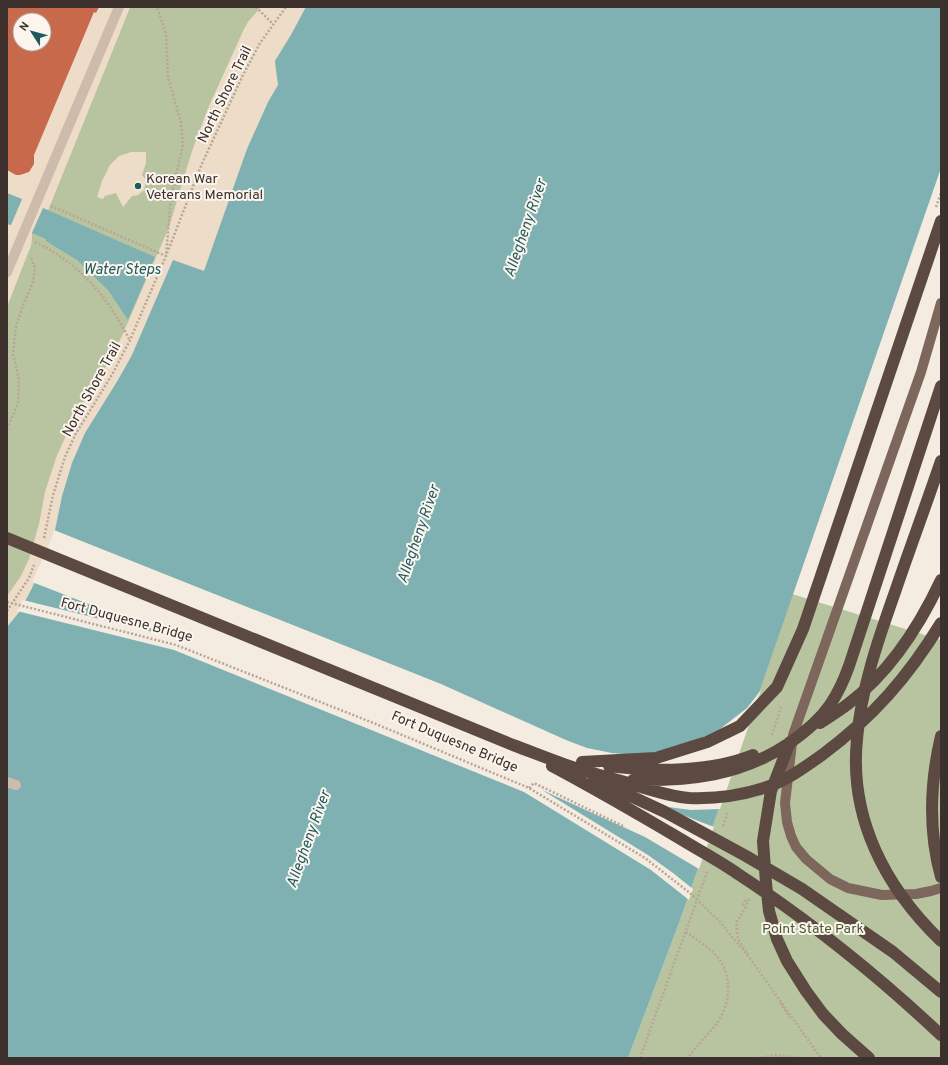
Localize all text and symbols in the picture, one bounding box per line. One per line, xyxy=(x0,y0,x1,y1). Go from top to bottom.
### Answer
north arrow xyxy=(12,12,52,52)
text: N xyxy=(17,19,33,34)
street label: North Shore Trail xyxy=(195,43,256,146)
place label: Korean War Veterans Memorial xyxy=(146,171,263,204)
water label: Allegheny River xyxy=(501,176,552,280)
marker: Korean War Veterans Memorial xyxy=(133,181,143,191)
water label: Water Steps xyxy=(83,261,161,280)
street label: North Shore Trail xyxy=(59,339,125,440)
water label: Allegheny River xyxy=(394,482,445,586)
street label: Fort Duquesne Bridge xyxy=(59,595,194,646)
street label: Fort Duquesne Bridge xyxy=(388,708,520,777)
water label: Allegheny River xyxy=(283,787,336,891)
park label: Point State Park xyxy=(762,921,864,938)

